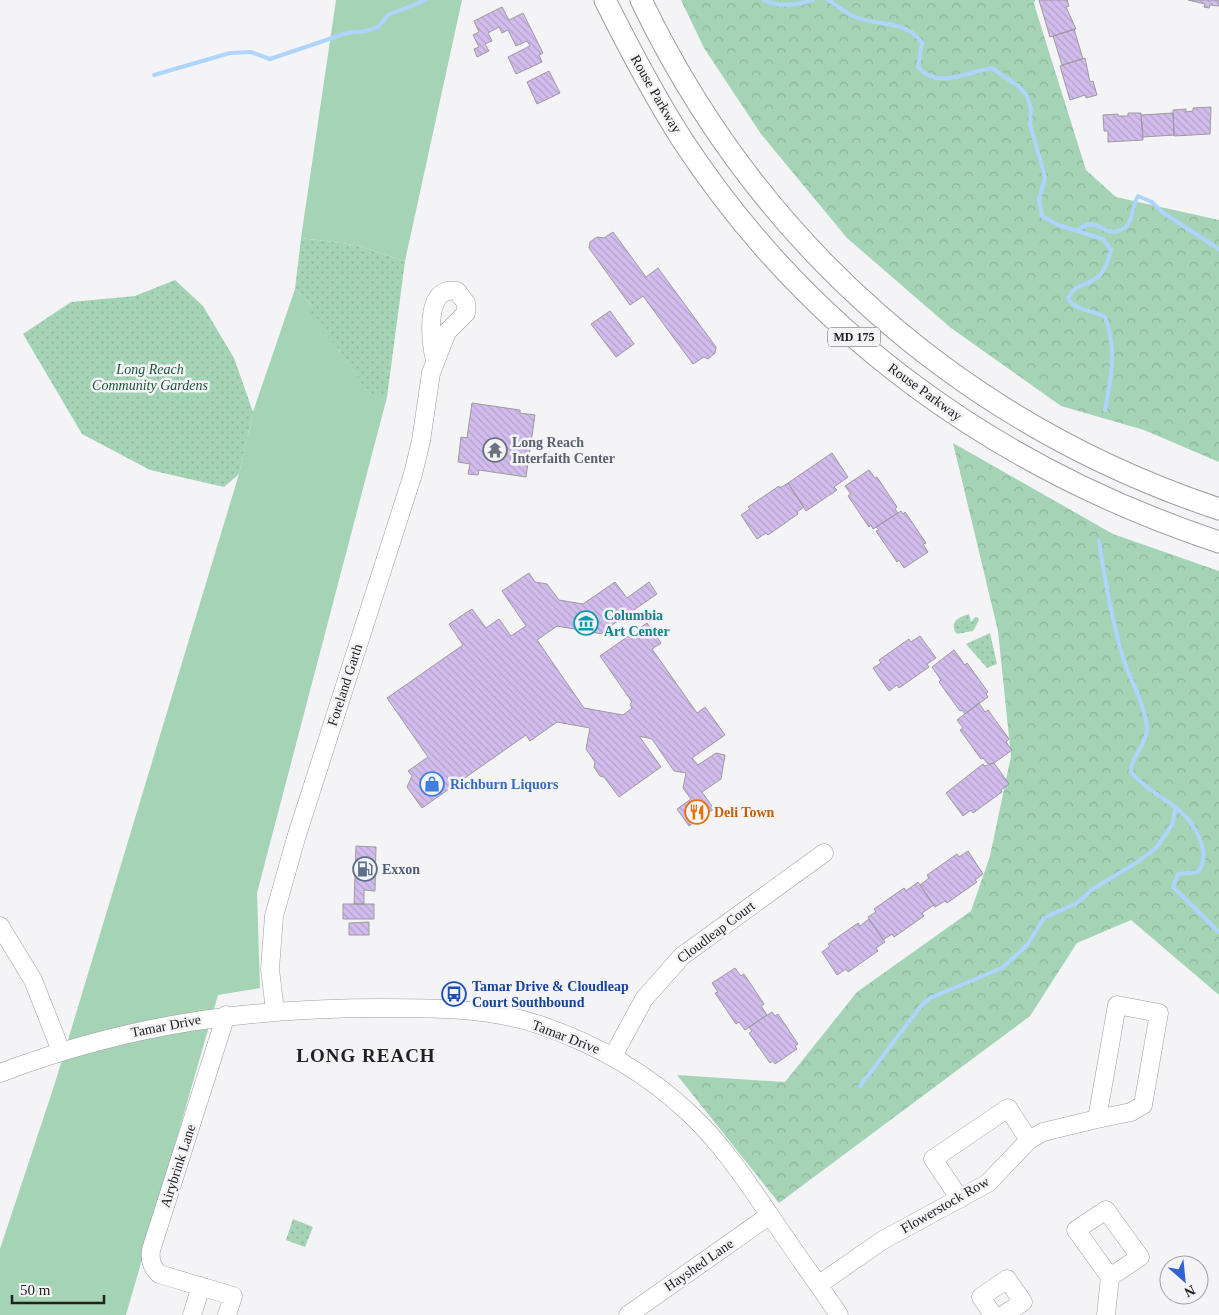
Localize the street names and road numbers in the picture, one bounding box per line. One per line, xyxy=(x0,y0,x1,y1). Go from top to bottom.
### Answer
street label: Rouse Parkway xyxy=(628,52,684,136)
road number: MD 175 xyxy=(828,328,880,347)
street label: Rouse Parkway xyxy=(885,360,965,424)
street label: Foreland Garth xyxy=(325,642,365,728)
street label: Cloudleap Court xyxy=(674,898,758,966)
street label: Tamar Drive xyxy=(130,1012,202,1040)
street label: Tamar Drive xyxy=(530,1017,602,1057)
street label: Airybrink Lane xyxy=(157,1122,199,1210)
street label: Flowerstock Row xyxy=(898,1173,992,1236)
street label: Hayshed Lane xyxy=(662,1236,736,1294)

